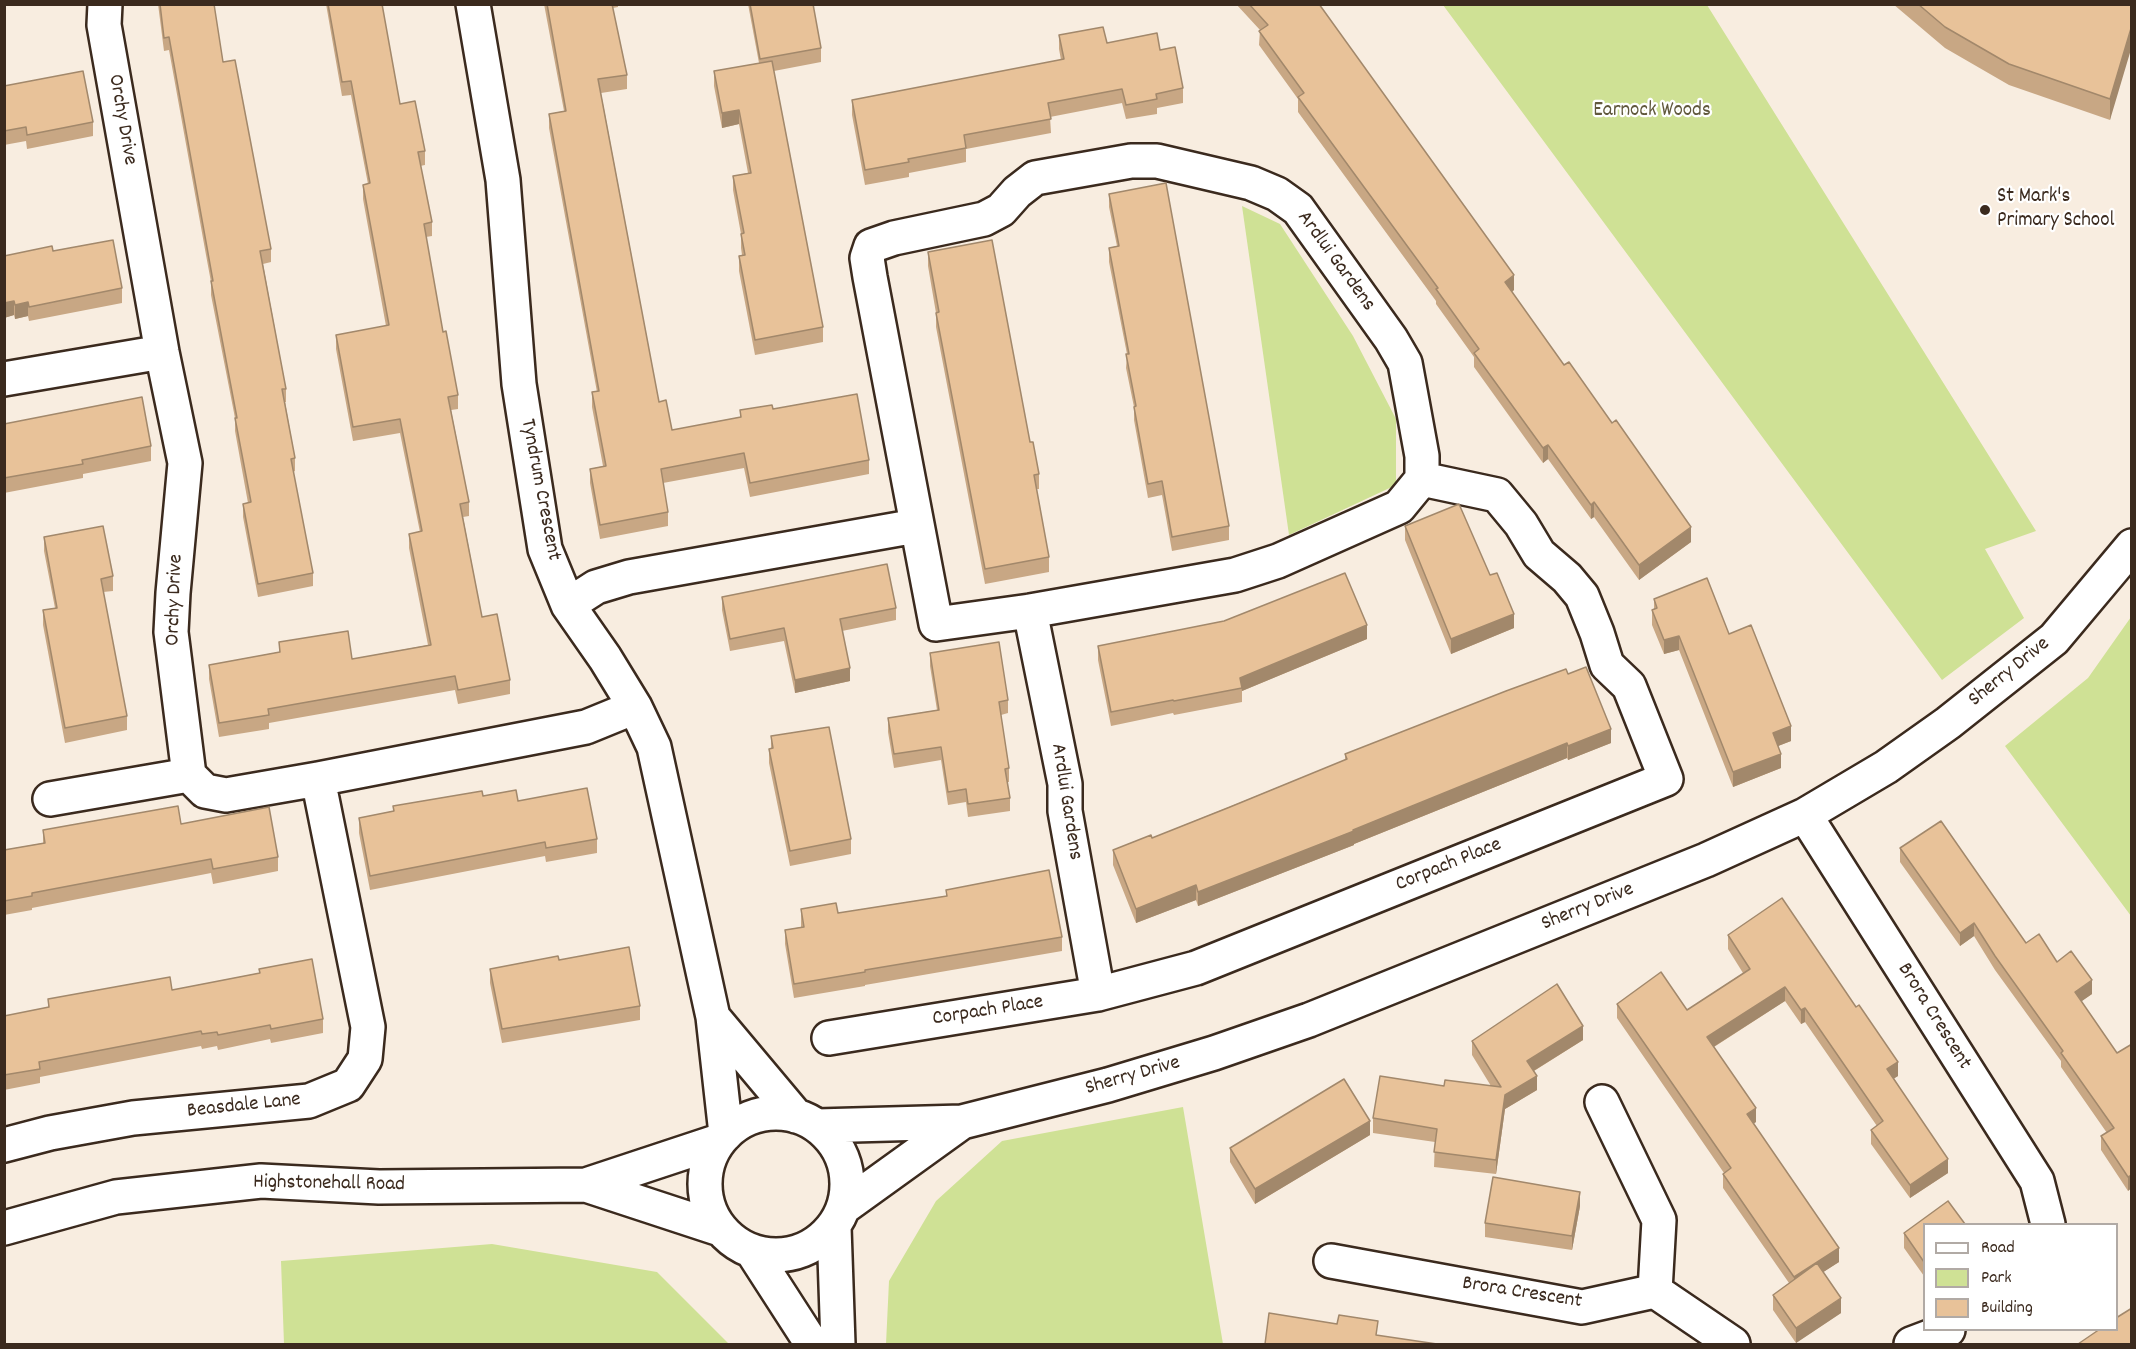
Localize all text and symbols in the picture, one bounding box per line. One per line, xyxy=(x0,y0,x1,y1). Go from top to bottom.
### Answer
street label: Orchy Drive xyxy=(101,73,141,167)
park label: Earnock Woods xyxy=(1593,99,1711,125)
place label: St Mark's Primary School xyxy=(1997,185,2115,235)
marker: St Mark's Primary School xyxy=(1978,203,1992,217)
street label: Ardlui Gardens xyxy=(1290,207,1380,317)
street label: Tyndrum Crescent xyxy=(513,417,565,563)
street label: Orchy Drive xyxy=(162,554,190,646)
street label: Sherry Drive xyxy=(1964,633,2056,713)
street label: Ardlui Gardens xyxy=(1043,742,1087,862)
street label: Corpach Place xyxy=(1392,833,1506,899)
street label: Sherry Drive xyxy=(1538,878,1638,938)
street label: Brora Crescent xyxy=(1890,959,1976,1075)
street label: Corpach Place xyxy=(931,991,1045,1033)
street label: Sherry Drive xyxy=(1083,1051,1183,1103)
street label: Beasdale Lane xyxy=(186,1089,302,1125)
street label: Highstonehall Road xyxy=(253,1171,405,1199)
legend xyxy=(1923,1223,2118,1331)
text: Road xyxy=(1981,1236,2015,1261)
text: Park xyxy=(1981,1266,2012,1291)
street label: Brora Crescent xyxy=(1460,1272,1584,1316)
text: Building xyxy=(1981,1296,2033,1321)

